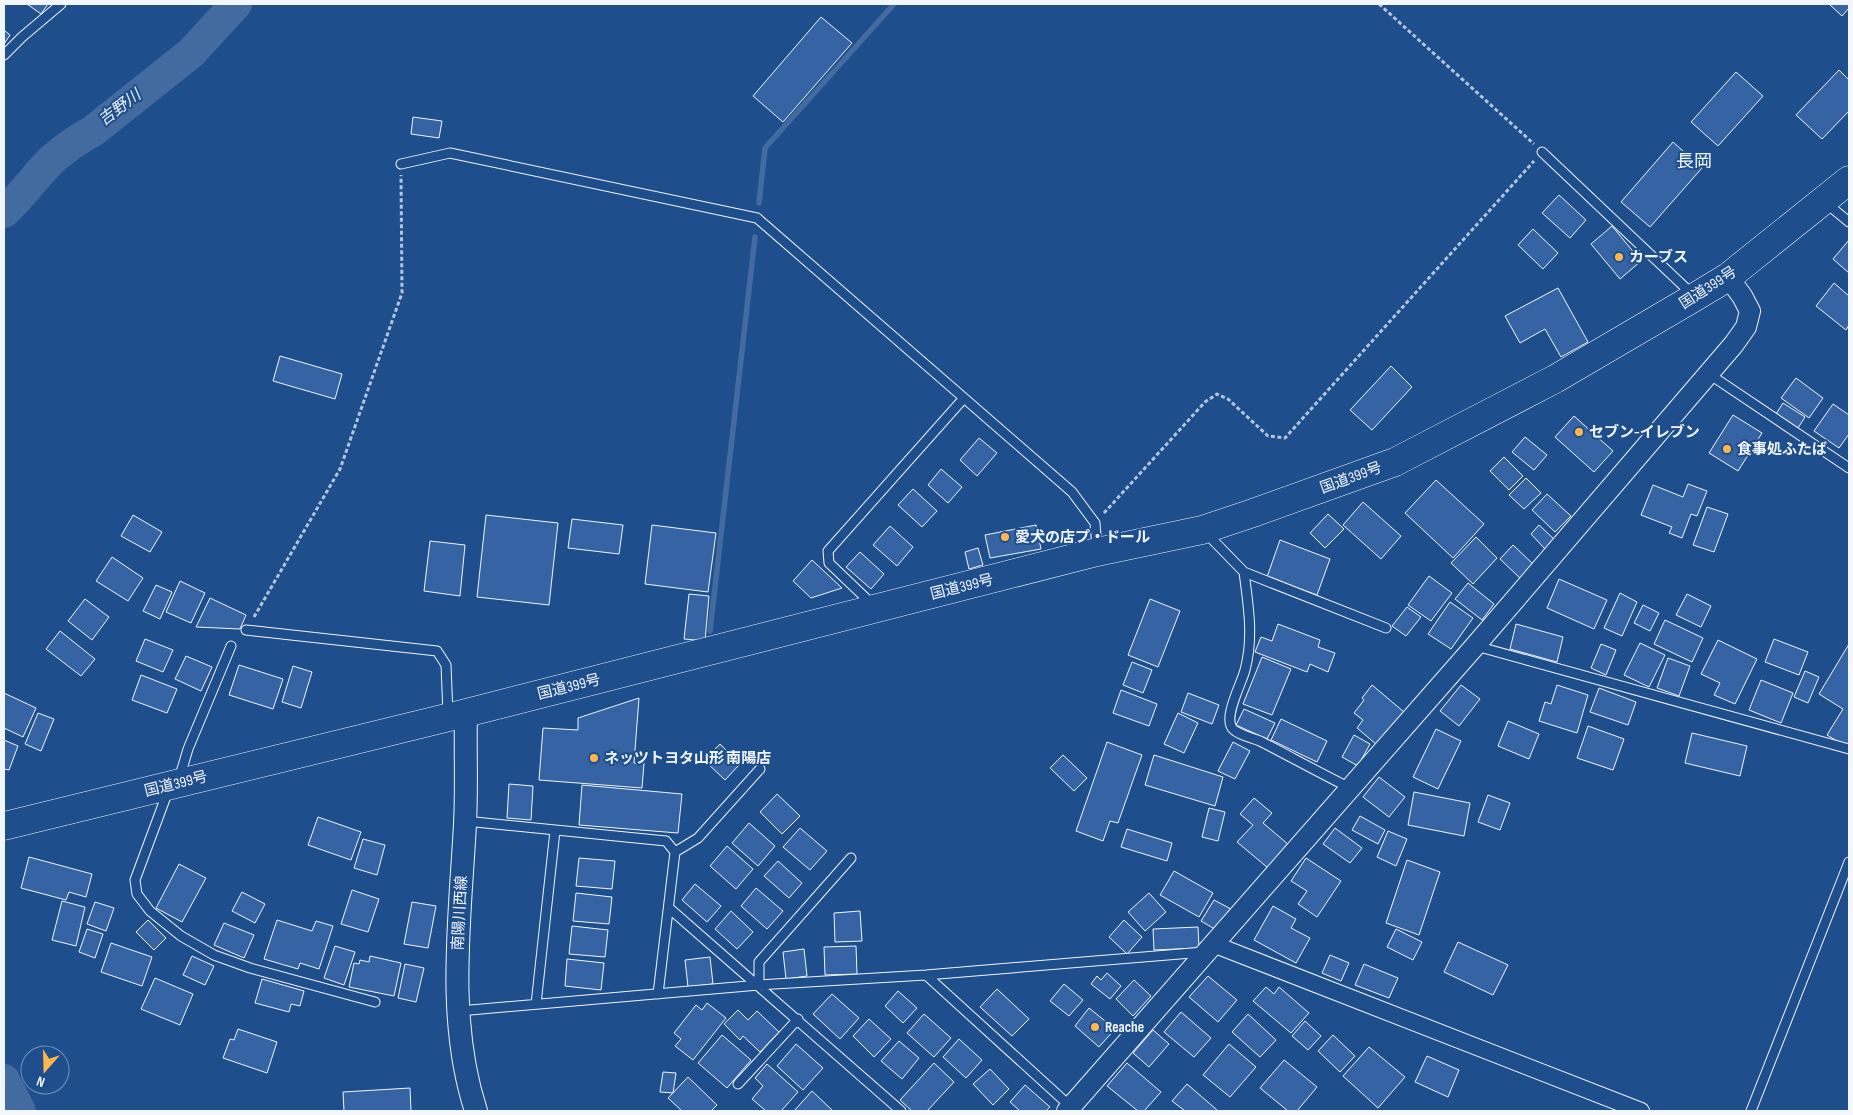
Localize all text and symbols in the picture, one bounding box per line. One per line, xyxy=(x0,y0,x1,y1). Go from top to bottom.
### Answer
water label: 吉野川 xyxy=(95,85,146,130)
district label: 長岡 xyxy=(1676,151,1712,172)
place label: カーブス xyxy=(1629,248,1688,267)
marker: カーブス xyxy=(1613,251,1625,263)
street label: 国道399号 xyxy=(1676,262,1740,314)
place label: セブン-イレブン xyxy=(1589,423,1700,442)
marker: セブン-イレブン xyxy=(1573,426,1585,438)
place label: 食事処ふたば xyxy=(1737,440,1827,459)
marker: 食事処ふたば xyxy=(1721,443,1733,455)
street label: 国道399号 xyxy=(1317,458,1385,498)
place label: 愛犬の店プ・ドール xyxy=(1015,528,1150,547)
marker: 愛犬の店プ・ドール xyxy=(999,531,1011,543)
street label: 国道399号 xyxy=(928,570,996,604)
street label: 国道399号 xyxy=(535,670,603,704)
place label: ネッツトヨタ山形 南陽店 xyxy=(604,749,771,768)
marker: ネッツトヨタ山形 南陽店 xyxy=(588,752,600,764)
street label: 国道399号 xyxy=(142,767,210,801)
street label: 南陽川西線 xyxy=(449,875,471,951)
place label: Reache xyxy=(1105,1018,1144,1037)
marker: Reache xyxy=(1089,1021,1101,1033)
north arrow xyxy=(20,1045,70,1095)
text: N xyxy=(34,1072,47,1091)

